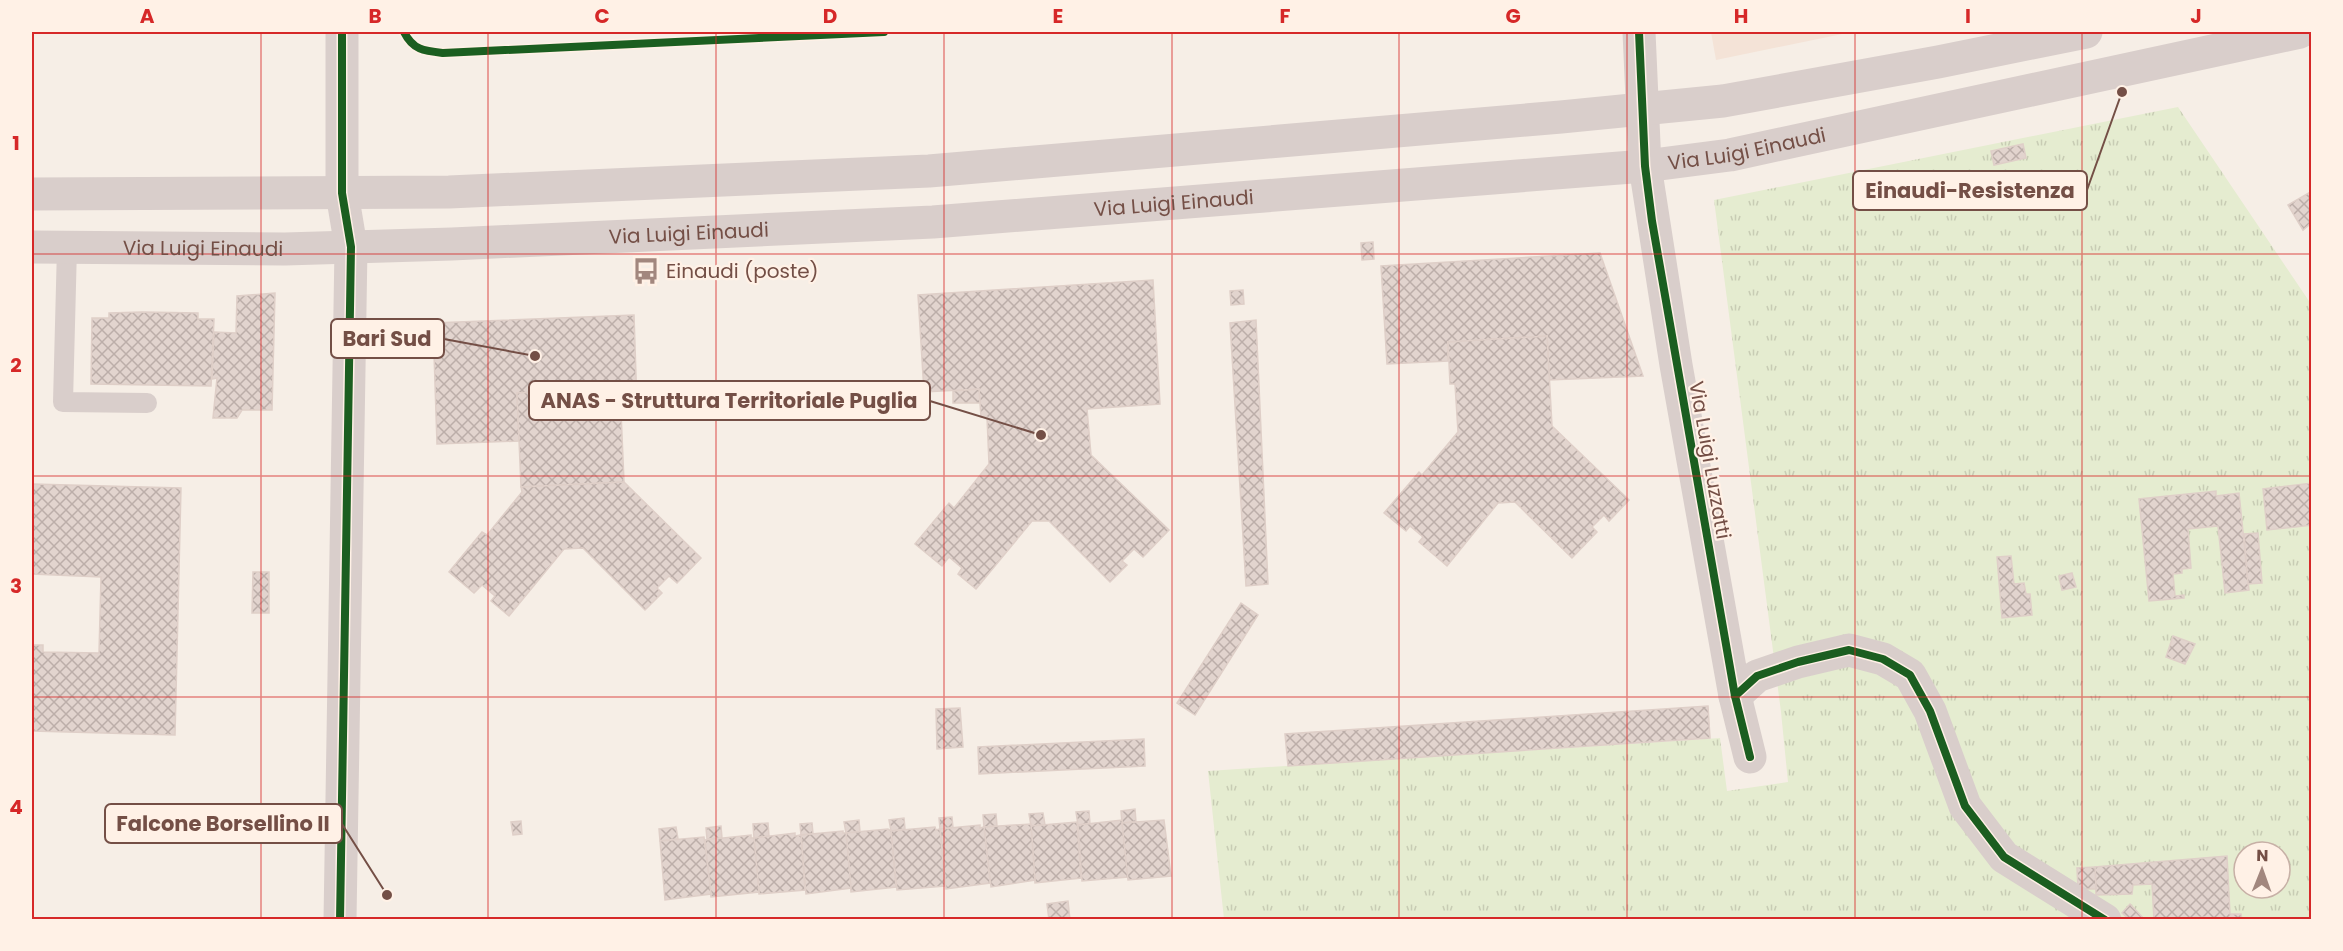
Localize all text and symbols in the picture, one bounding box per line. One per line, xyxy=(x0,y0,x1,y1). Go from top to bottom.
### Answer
text: A xyxy=(140,2,155,30)
text: B xyxy=(368,2,382,30)
text: C xyxy=(594,2,610,30)
text: D xyxy=(823,2,837,30)
text: E xyxy=(1053,2,1063,30)
text: F xyxy=(1280,2,1291,30)
text: G xyxy=(1505,2,1521,30)
text: H xyxy=(1734,2,1748,30)
text: I xyxy=(1965,2,1971,30)
text: J xyxy=(2190,2,2202,30)
street label: Via Luigi Einaudi xyxy=(1666,121,1828,177)
text: 1 xyxy=(12,129,20,157)
callout: Einaudi-Resistenza xyxy=(1853,171,2087,210)
text: Einaudi-Resistenza xyxy=(1865,176,2075,205)
street label: Via Luigi Einaudi xyxy=(1093,183,1255,223)
street label: Via Luigi Einaudi xyxy=(608,216,769,251)
street label: Via Luigi Einaudi xyxy=(123,234,283,263)
bus stop icon: Einaudi (poste) xyxy=(631,256,661,286)
place label: Einaudi (poste) xyxy=(666,257,819,285)
callout: Bari Sud xyxy=(331,319,444,358)
text: Bari Sud xyxy=(342,324,432,353)
text: 2 xyxy=(10,351,22,379)
street label: Via Luigi Luzzatti xyxy=(1682,379,1738,541)
callout: ANAS - Struttura Territoriale Puglia xyxy=(529,381,930,420)
text: ANAS - Struttura Territoriale Puglia xyxy=(541,386,917,415)
text: 3 xyxy=(10,572,22,600)
text: 4 xyxy=(9,793,23,821)
callout: Falcone Borsellino II xyxy=(105,804,342,843)
text: Falcone Borsellino II xyxy=(116,809,330,838)
north arrow xyxy=(2232,840,2292,900)
text: N xyxy=(2256,844,2268,867)

